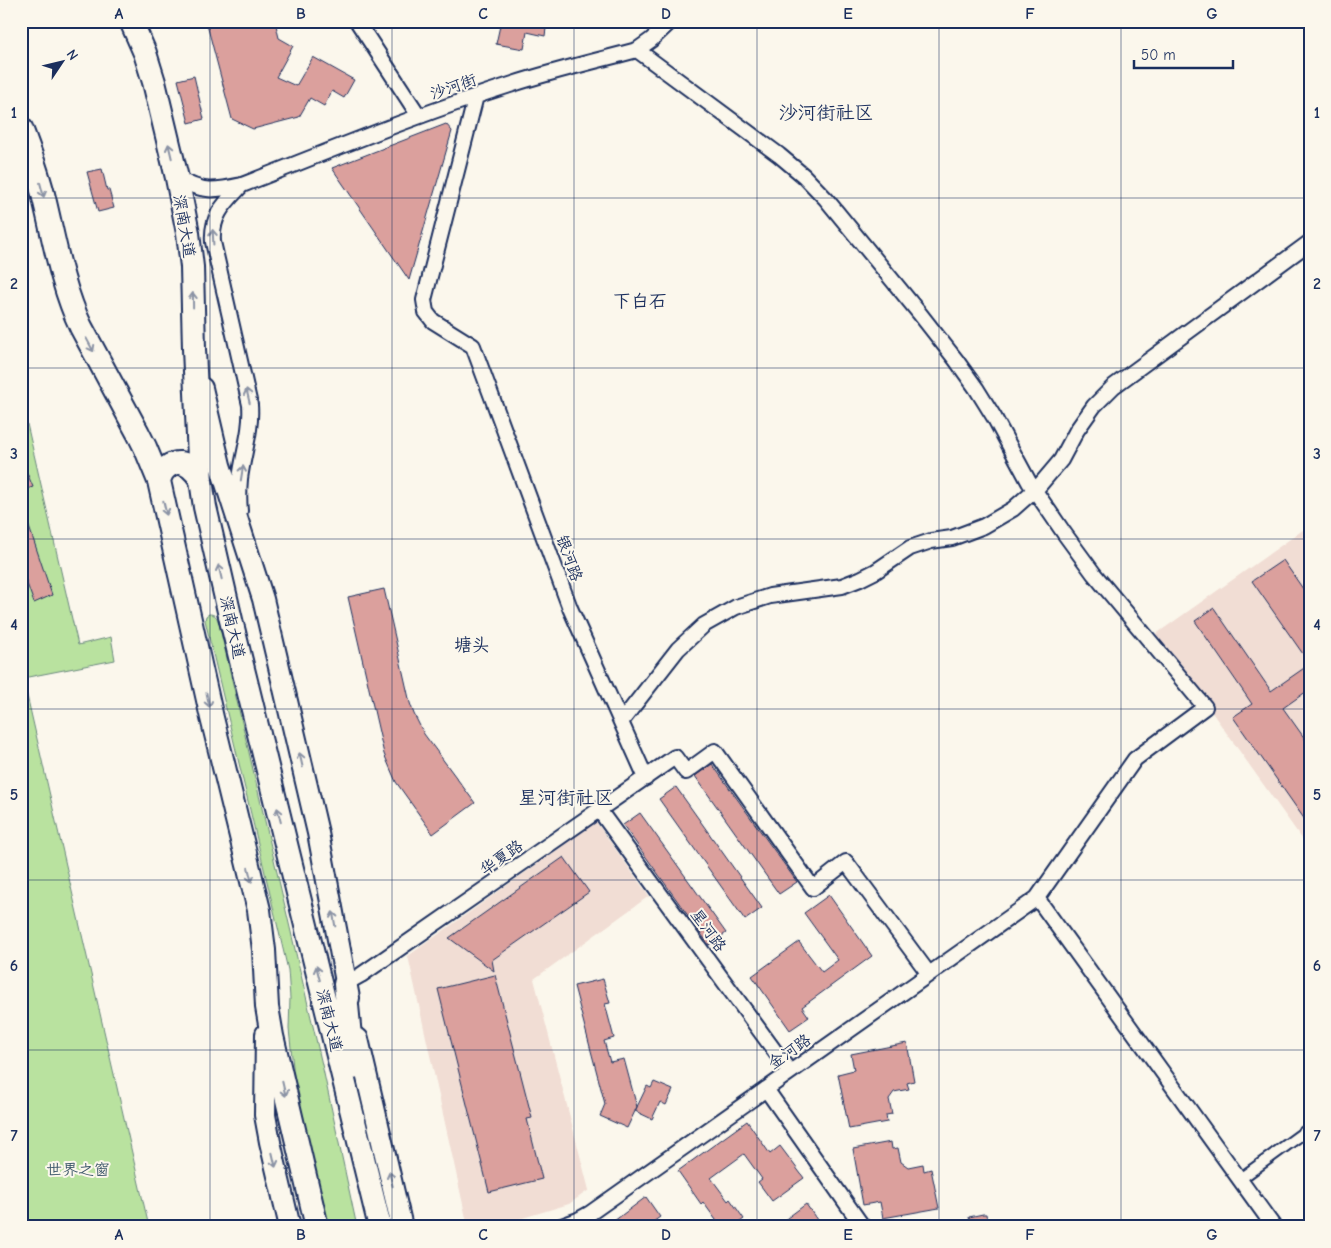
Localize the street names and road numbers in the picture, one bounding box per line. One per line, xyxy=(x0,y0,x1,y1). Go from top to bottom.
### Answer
street label: 沙河街 xyxy=(428,71,479,103)
street label: 深南大道 xyxy=(170,193,198,259)
street label: 银河路 xyxy=(552,533,586,584)
street label: 深南大道 xyxy=(216,594,248,660)
street label: 华夏路 xyxy=(477,837,526,879)
street label: 星河路 xyxy=(687,906,730,955)
street label: 深南大道 xyxy=(313,987,346,1053)
street label: 金河路 xyxy=(765,1031,814,1073)

